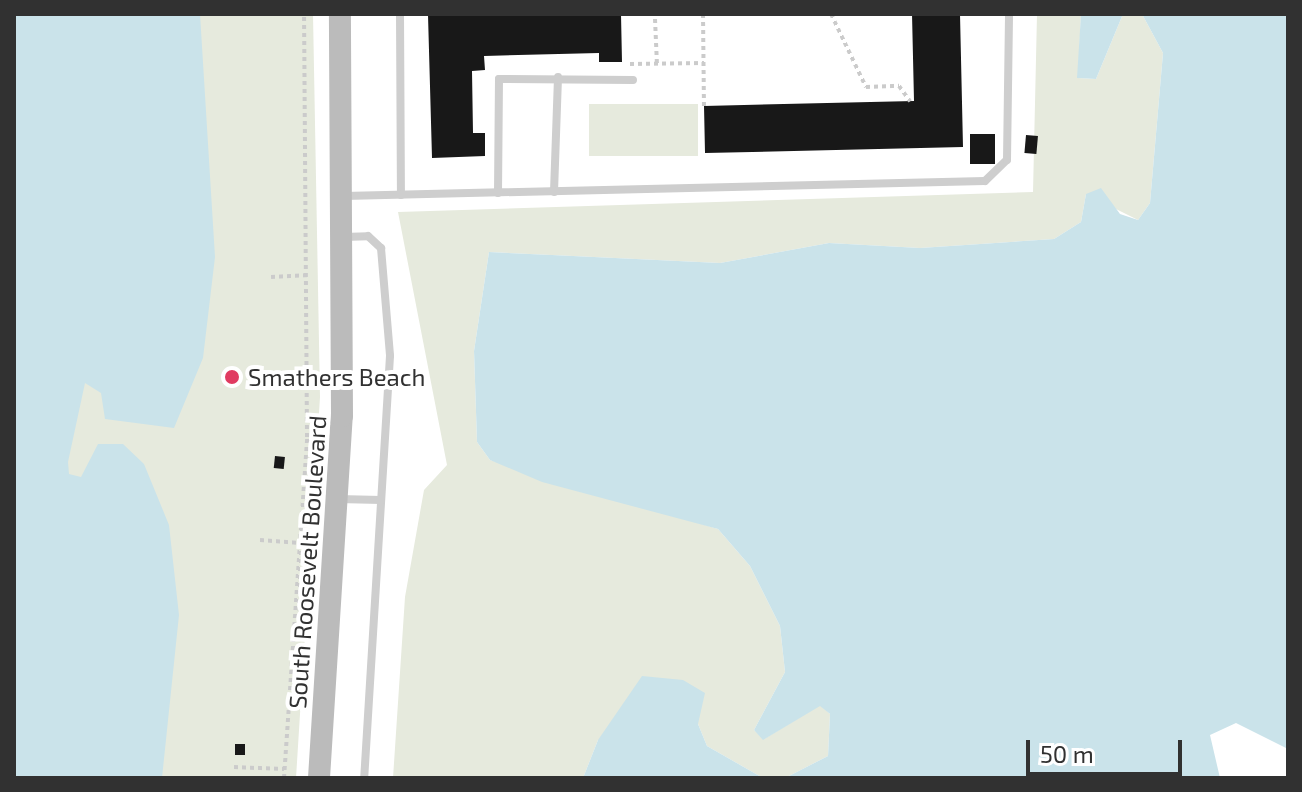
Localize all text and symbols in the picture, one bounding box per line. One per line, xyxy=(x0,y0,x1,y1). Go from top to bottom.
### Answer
place label: Smathers Beach xyxy=(248,363,425,391)
marker: Smathers Beach xyxy=(223,368,241,386)
street label: South Roosevelt Boulevard xyxy=(282,414,332,710)
scale bar xyxy=(1030,724,1186,774)
text: 50 m xyxy=(1040,739,1094,768)

